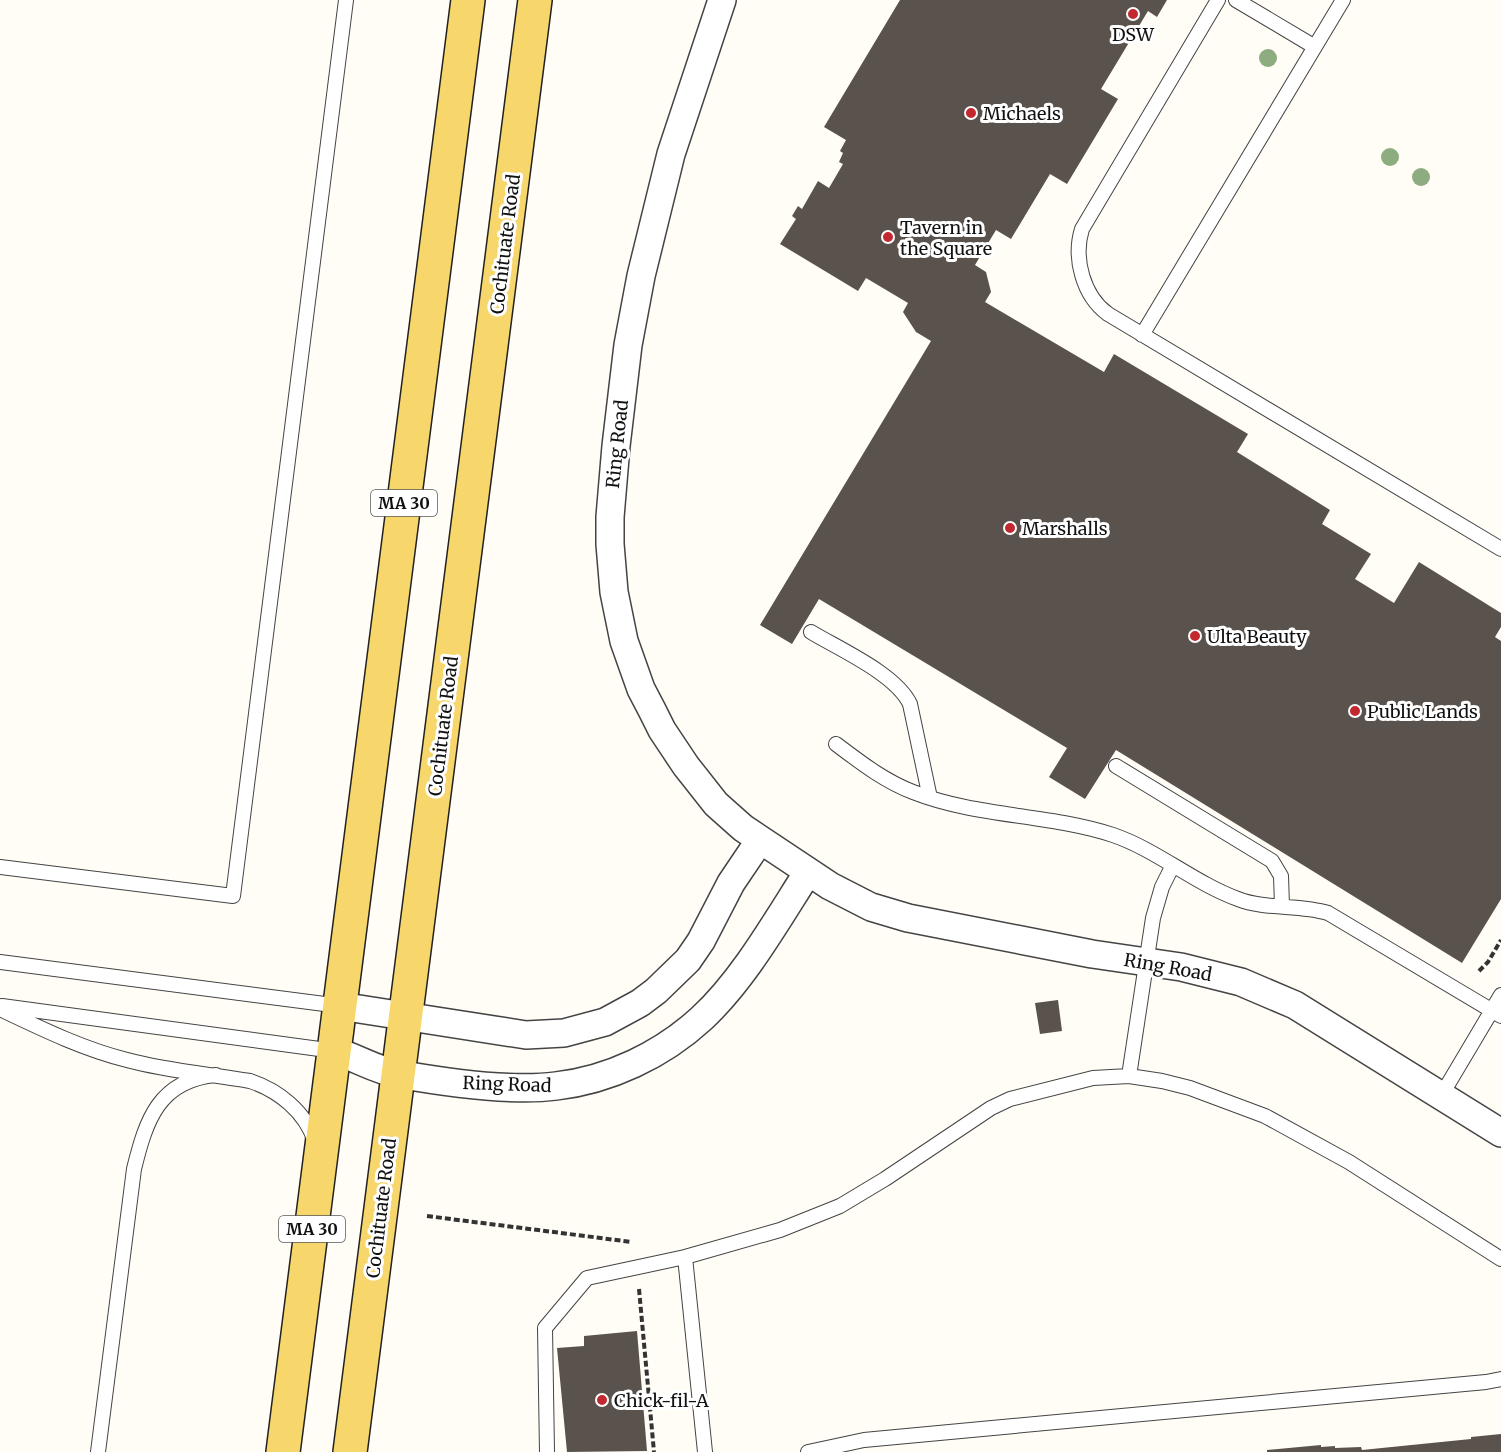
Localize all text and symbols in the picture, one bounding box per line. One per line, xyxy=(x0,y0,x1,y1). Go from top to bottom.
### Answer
marker: DSW xyxy=(1126,7,1140,21)
place label: DSW xyxy=(1112,23,1155,46)
place label: Michaels xyxy=(983,102,1061,125)
marker: Michaels xyxy=(964,106,978,120)
street label: Cochituate Road xyxy=(485,173,525,315)
place label: Tavern in the Square xyxy=(900,216,992,260)
marker: Tavern in the Square xyxy=(881,230,895,244)
street label: Ring Road xyxy=(601,398,633,489)
road number: MA 30 xyxy=(371,490,437,516)
place label: Marshalls xyxy=(1022,517,1108,540)
marker: Marshalls xyxy=(1003,521,1017,535)
place label: Ulta Beauty xyxy=(1207,625,1307,648)
marker: Ulta Beauty xyxy=(1188,629,1202,643)
street label: Cochituate Road xyxy=(423,655,463,797)
place label: Public Lands xyxy=(1367,700,1478,723)
marker: Public Lands xyxy=(1348,704,1362,718)
street label: Ring Road xyxy=(1122,948,1214,986)
street label: Ring Road xyxy=(462,1071,552,1097)
street label: Cochituate Road xyxy=(361,1137,401,1279)
road number: MA 30 xyxy=(279,1216,345,1242)
place label: Chick-fil-A xyxy=(614,1389,709,1412)
marker: Chick-fil-A xyxy=(595,1393,609,1407)

